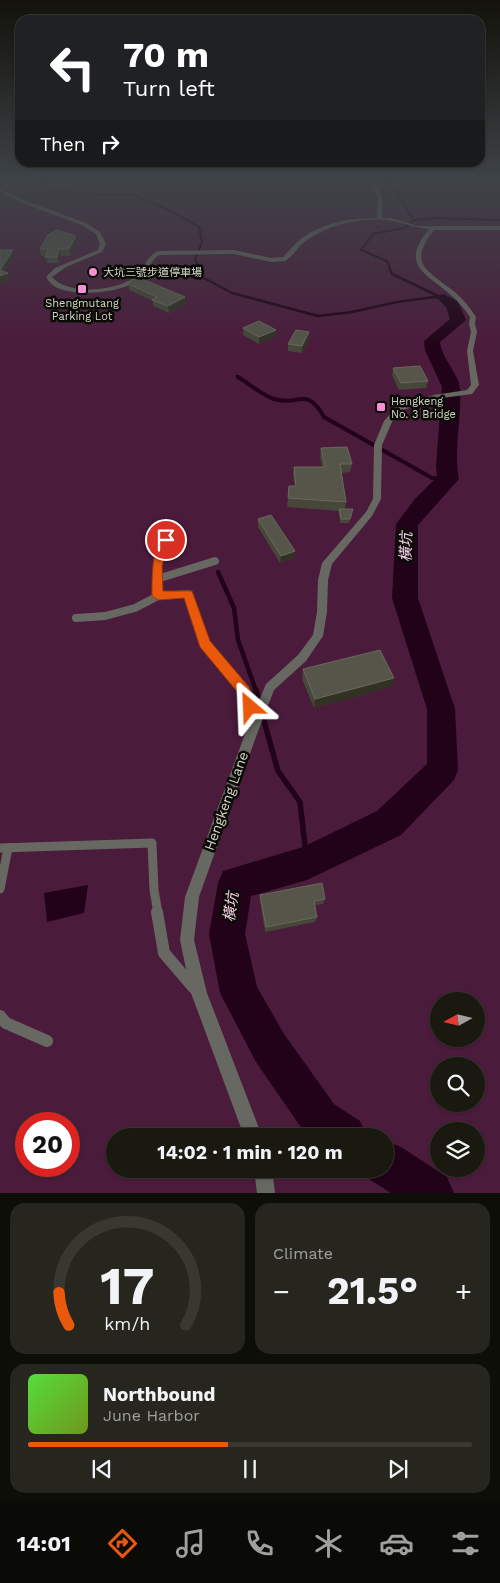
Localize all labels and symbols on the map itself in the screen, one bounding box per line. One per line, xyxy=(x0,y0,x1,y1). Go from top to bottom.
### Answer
marker: 大坑三號步道停車場 xyxy=(87,266,99,278)
place label: 大坑三號步道停車場 xyxy=(103,266,202,279)
marker: Shengmutang Parking Lot xyxy=(76,283,88,295)
place label: Shengmutang Parking Lot xyxy=(45,297,119,323)
place label: Hengkeng No. 3 Bridge xyxy=(391,395,456,421)
marker: Hengkeng No. 3 Bridge xyxy=(375,401,387,413)
pin xyxy=(145,519,187,561)
water label: 橫坑 xyxy=(396,530,416,562)
position arrow xyxy=(223,680,275,732)
street label: Hengkeng Lane xyxy=(201,749,251,853)
water label: 橫坑 xyxy=(220,889,242,923)
north arrow xyxy=(430,992,485,1048)
speed limit sign: 20 xyxy=(15,1112,80,1177)

